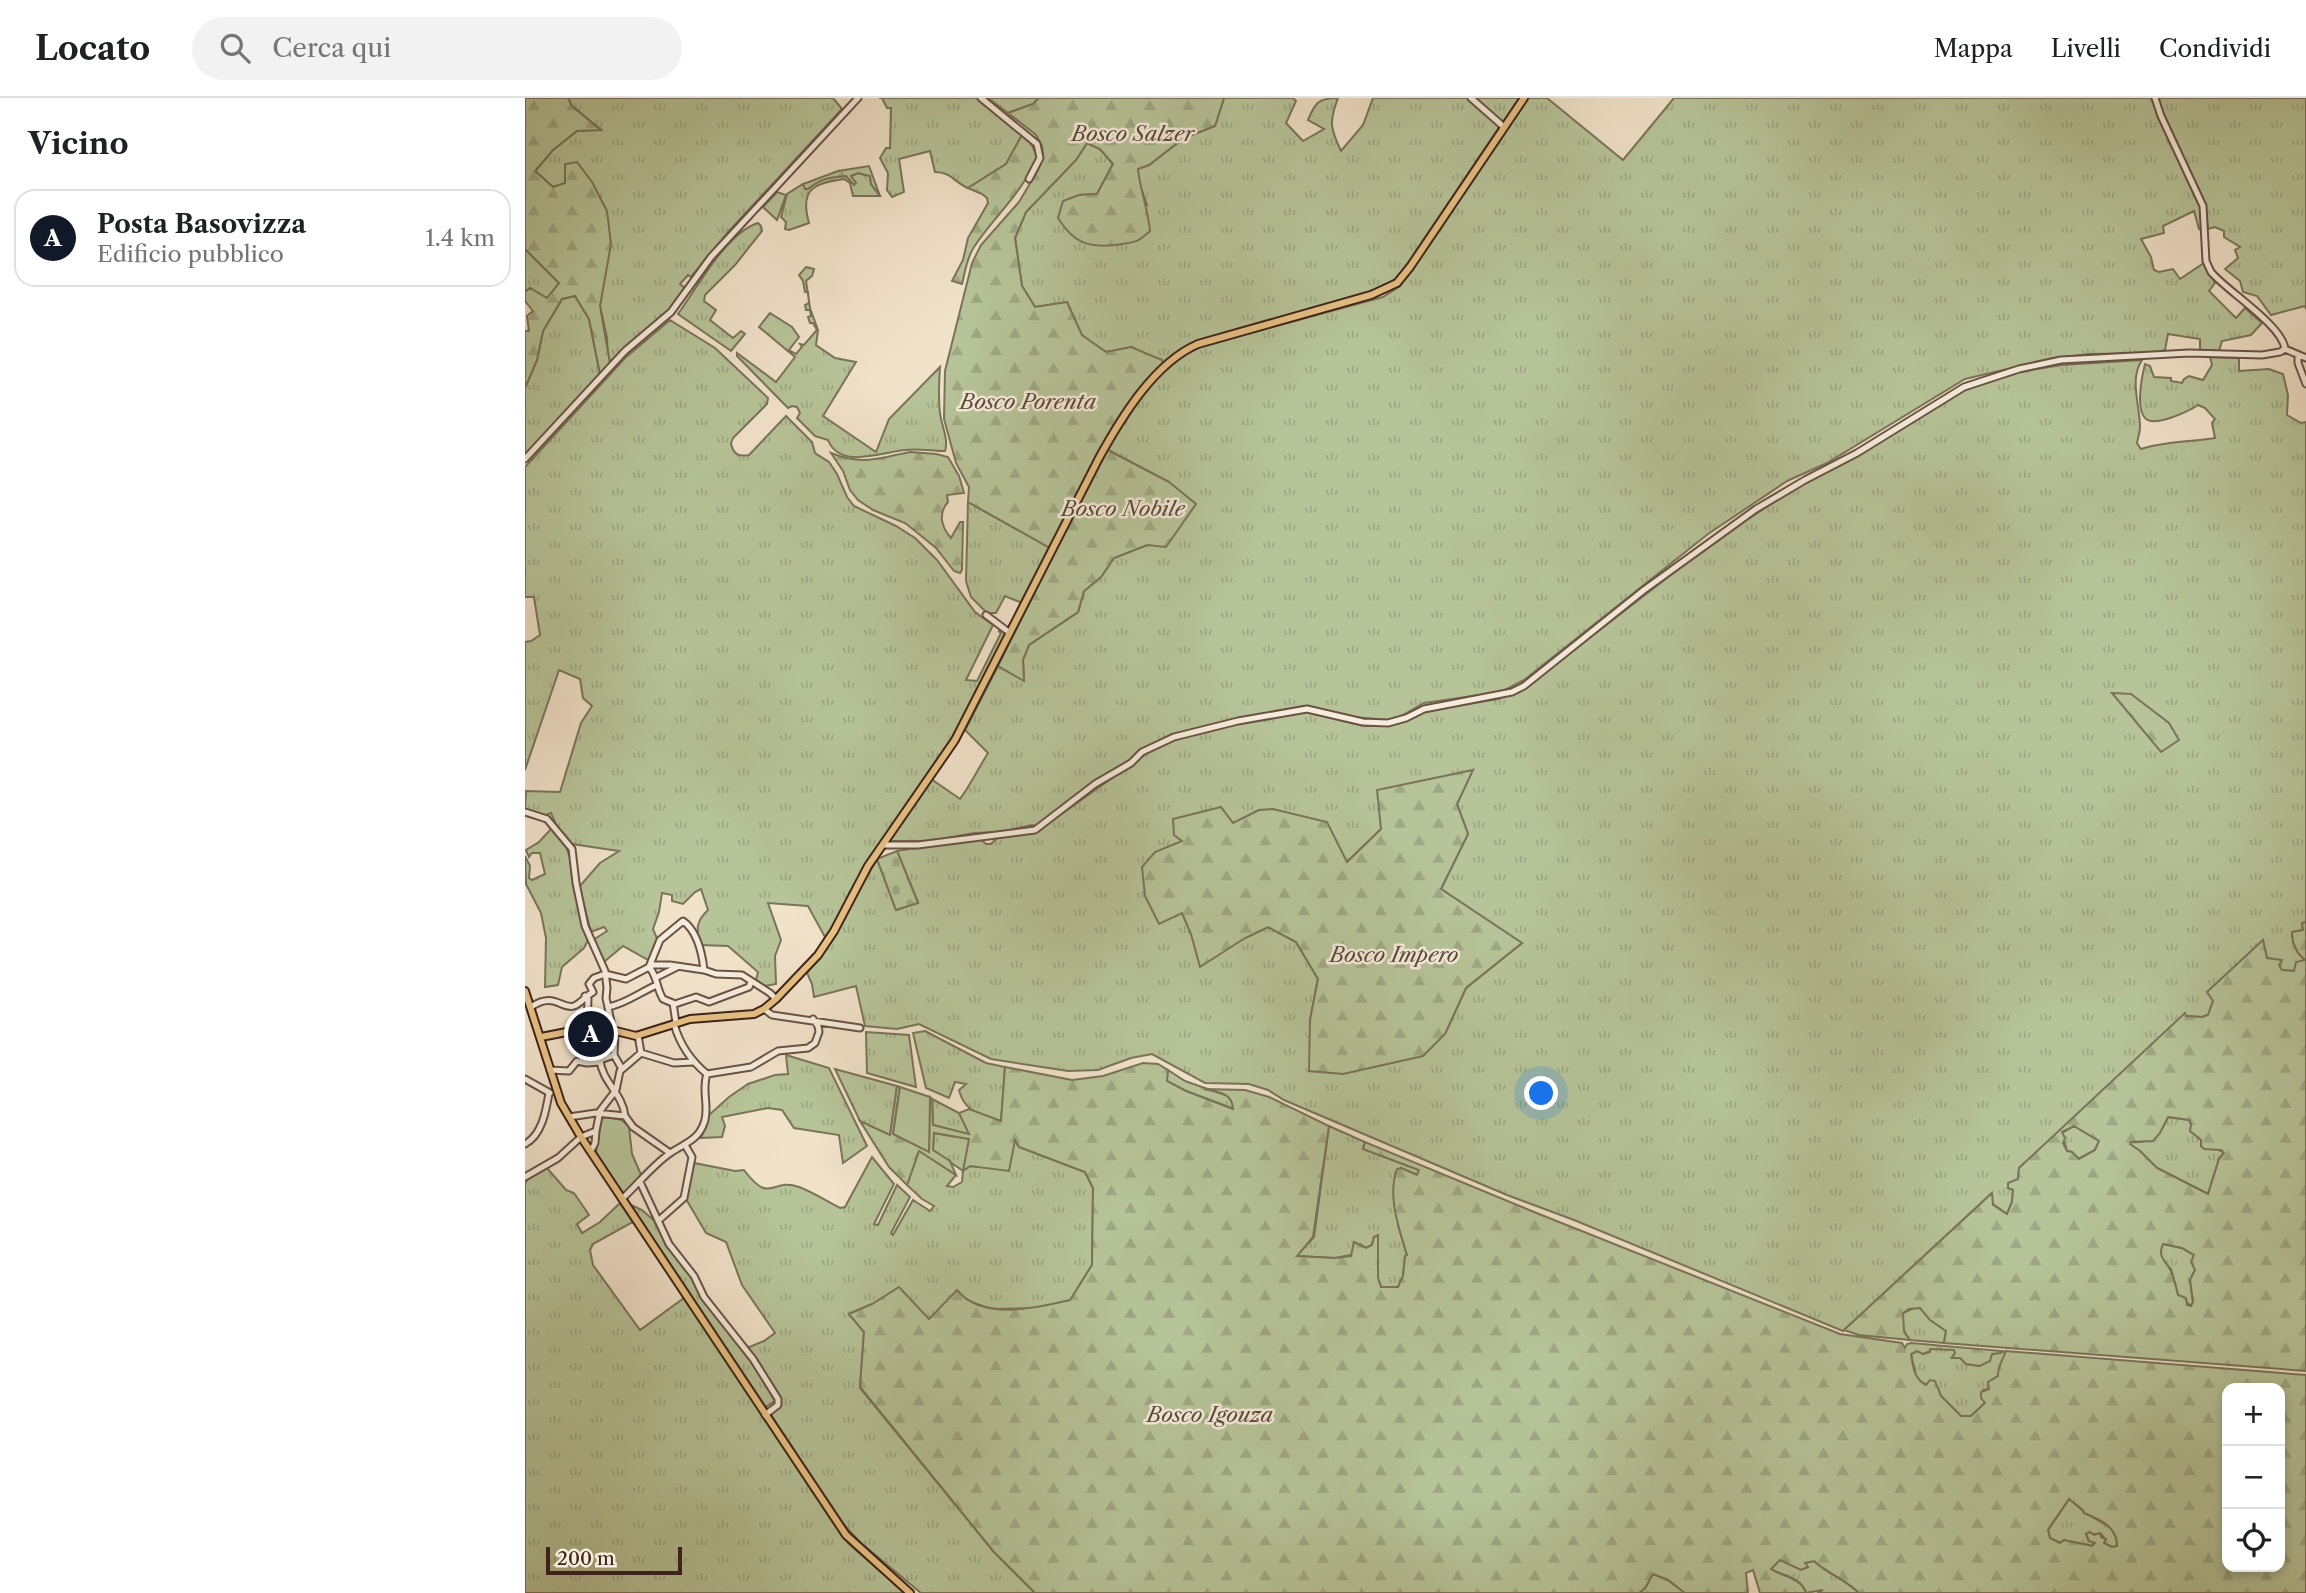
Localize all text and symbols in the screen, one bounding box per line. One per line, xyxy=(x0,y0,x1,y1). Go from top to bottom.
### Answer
search box xyxy=(192,17,682,80)
text: Locato xyxy=(35,28,150,69)
icon: search xyxy=(216,29,254,67)
text: Cerca qui xyxy=(272,32,391,64)
text: Mappa xyxy=(1934,34,2013,63)
text: Livelli xyxy=(2051,34,2121,63)
text: Condividi xyxy=(2159,34,2271,63)
park label: Bosco Salzer xyxy=(1070,121,1196,146)
text: Vicino xyxy=(28,125,128,162)
text: Posta Basovizza xyxy=(97,208,306,240)
text: A xyxy=(44,224,62,252)
text: 1.4 km xyxy=(425,224,495,252)
text: Edificio pubblico xyxy=(97,240,284,268)
park label: Bosco Porenta xyxy=(958,389,1097,414)
park label: Bosco Nobile xyxy=(1059,496,1186,521)
park label: Bosco Impero xyxy=(1328,942,1459,967)
pin: A xyxy=(568,1008,614,1060)
your location xyxy=(1524,1076,1558,1110)
map controls xyxy=(2222,1383,2285,1572)
button: + xyxy=(2222,1383,2285,1446)
park label: Bosco Igouza xyxy=(1145,1402,1274,1427)
button: − xyxy=(2222,1446,2285,1509)
button: locate xyxy=(2222,1509,2285,1572)
scale bar xyxy=(546,1544,683,1576)
text: 200 m xyxy=(557,1547,615,1570)

